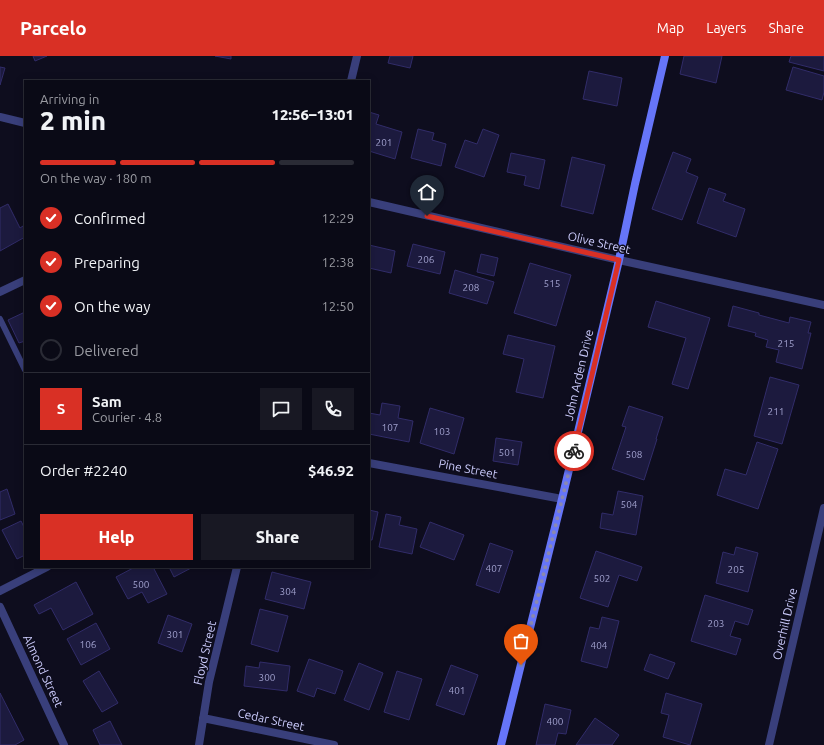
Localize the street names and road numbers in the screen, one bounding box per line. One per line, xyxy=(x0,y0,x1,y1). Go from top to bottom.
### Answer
street label: Olive Street xyxy=(566,229,632,256)
street label: John Arden Drive xyxy=(562,328,595,422)
street label: Pine Street xyxy=(437,456,499,481)
street label: Overhill Drive xyxy=(770,587,799,661)
street label: Floyd Street xyxy=(191,619,218,686)
street label: Almond Street xyxy=(21,632,66,709)
street label: Cedar Street xyxy=(237,706,306,733)

